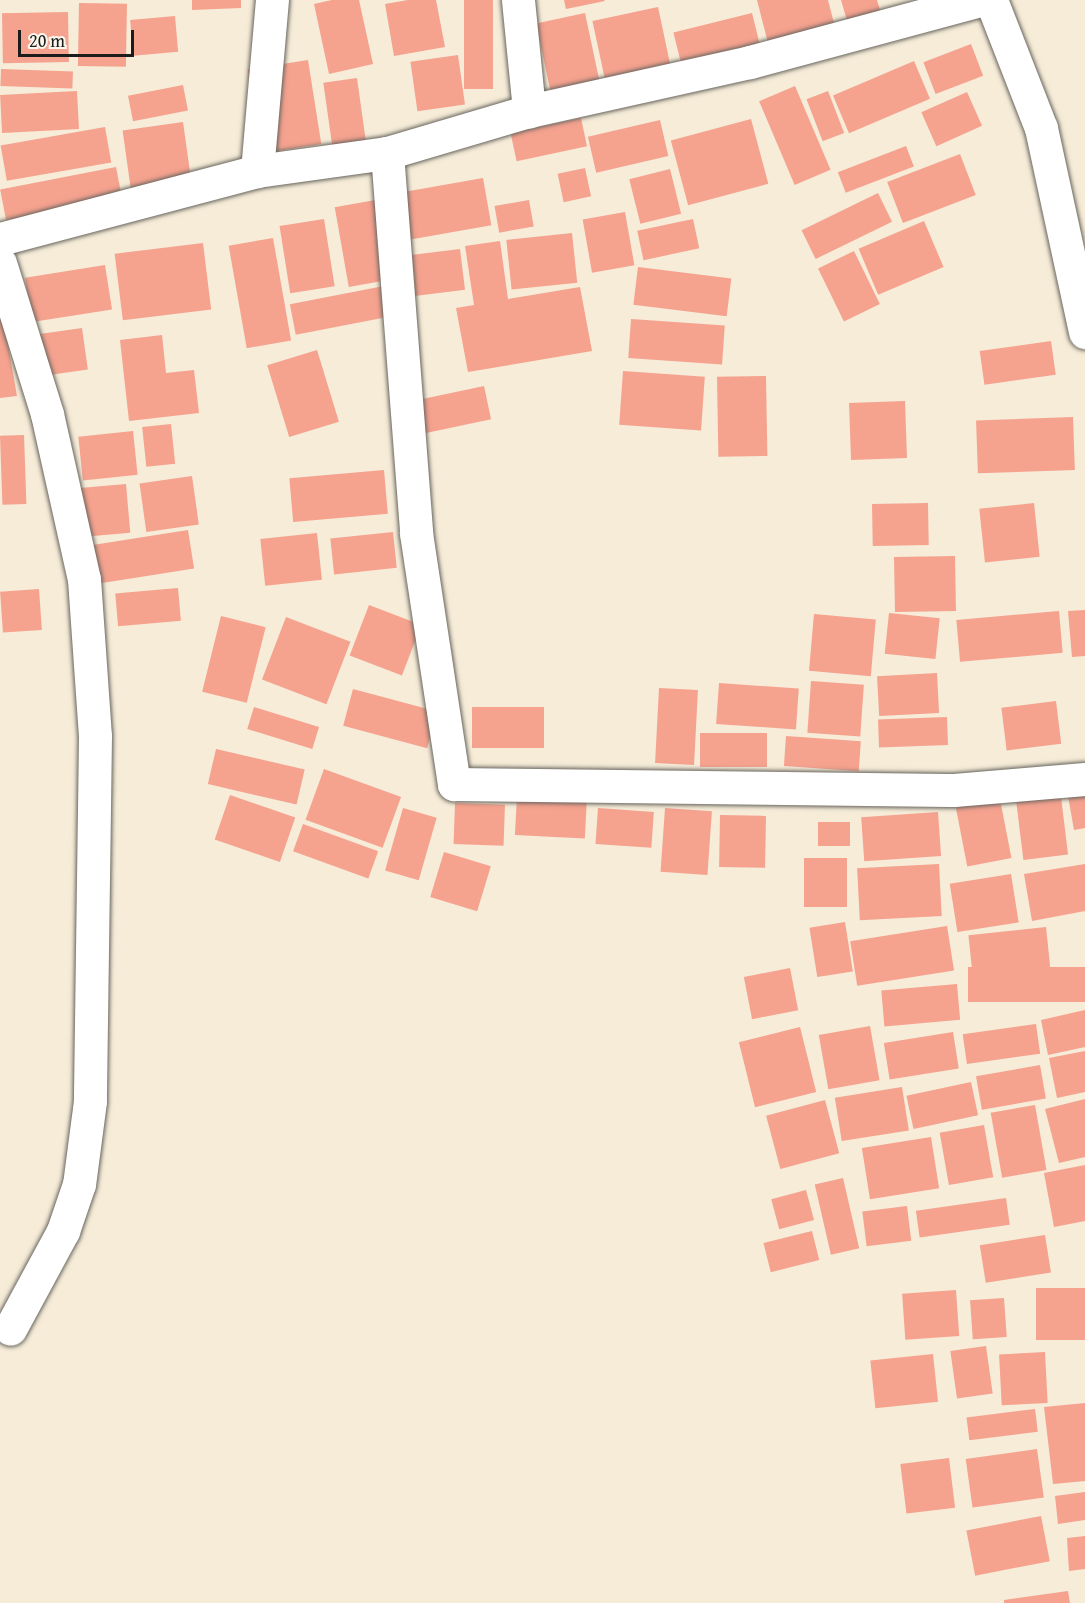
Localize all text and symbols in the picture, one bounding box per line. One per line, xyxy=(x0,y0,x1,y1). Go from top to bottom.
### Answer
scale bar xyxy=(21,18,136,56)
text: 20 m xyxy=(29,27,65,54)

